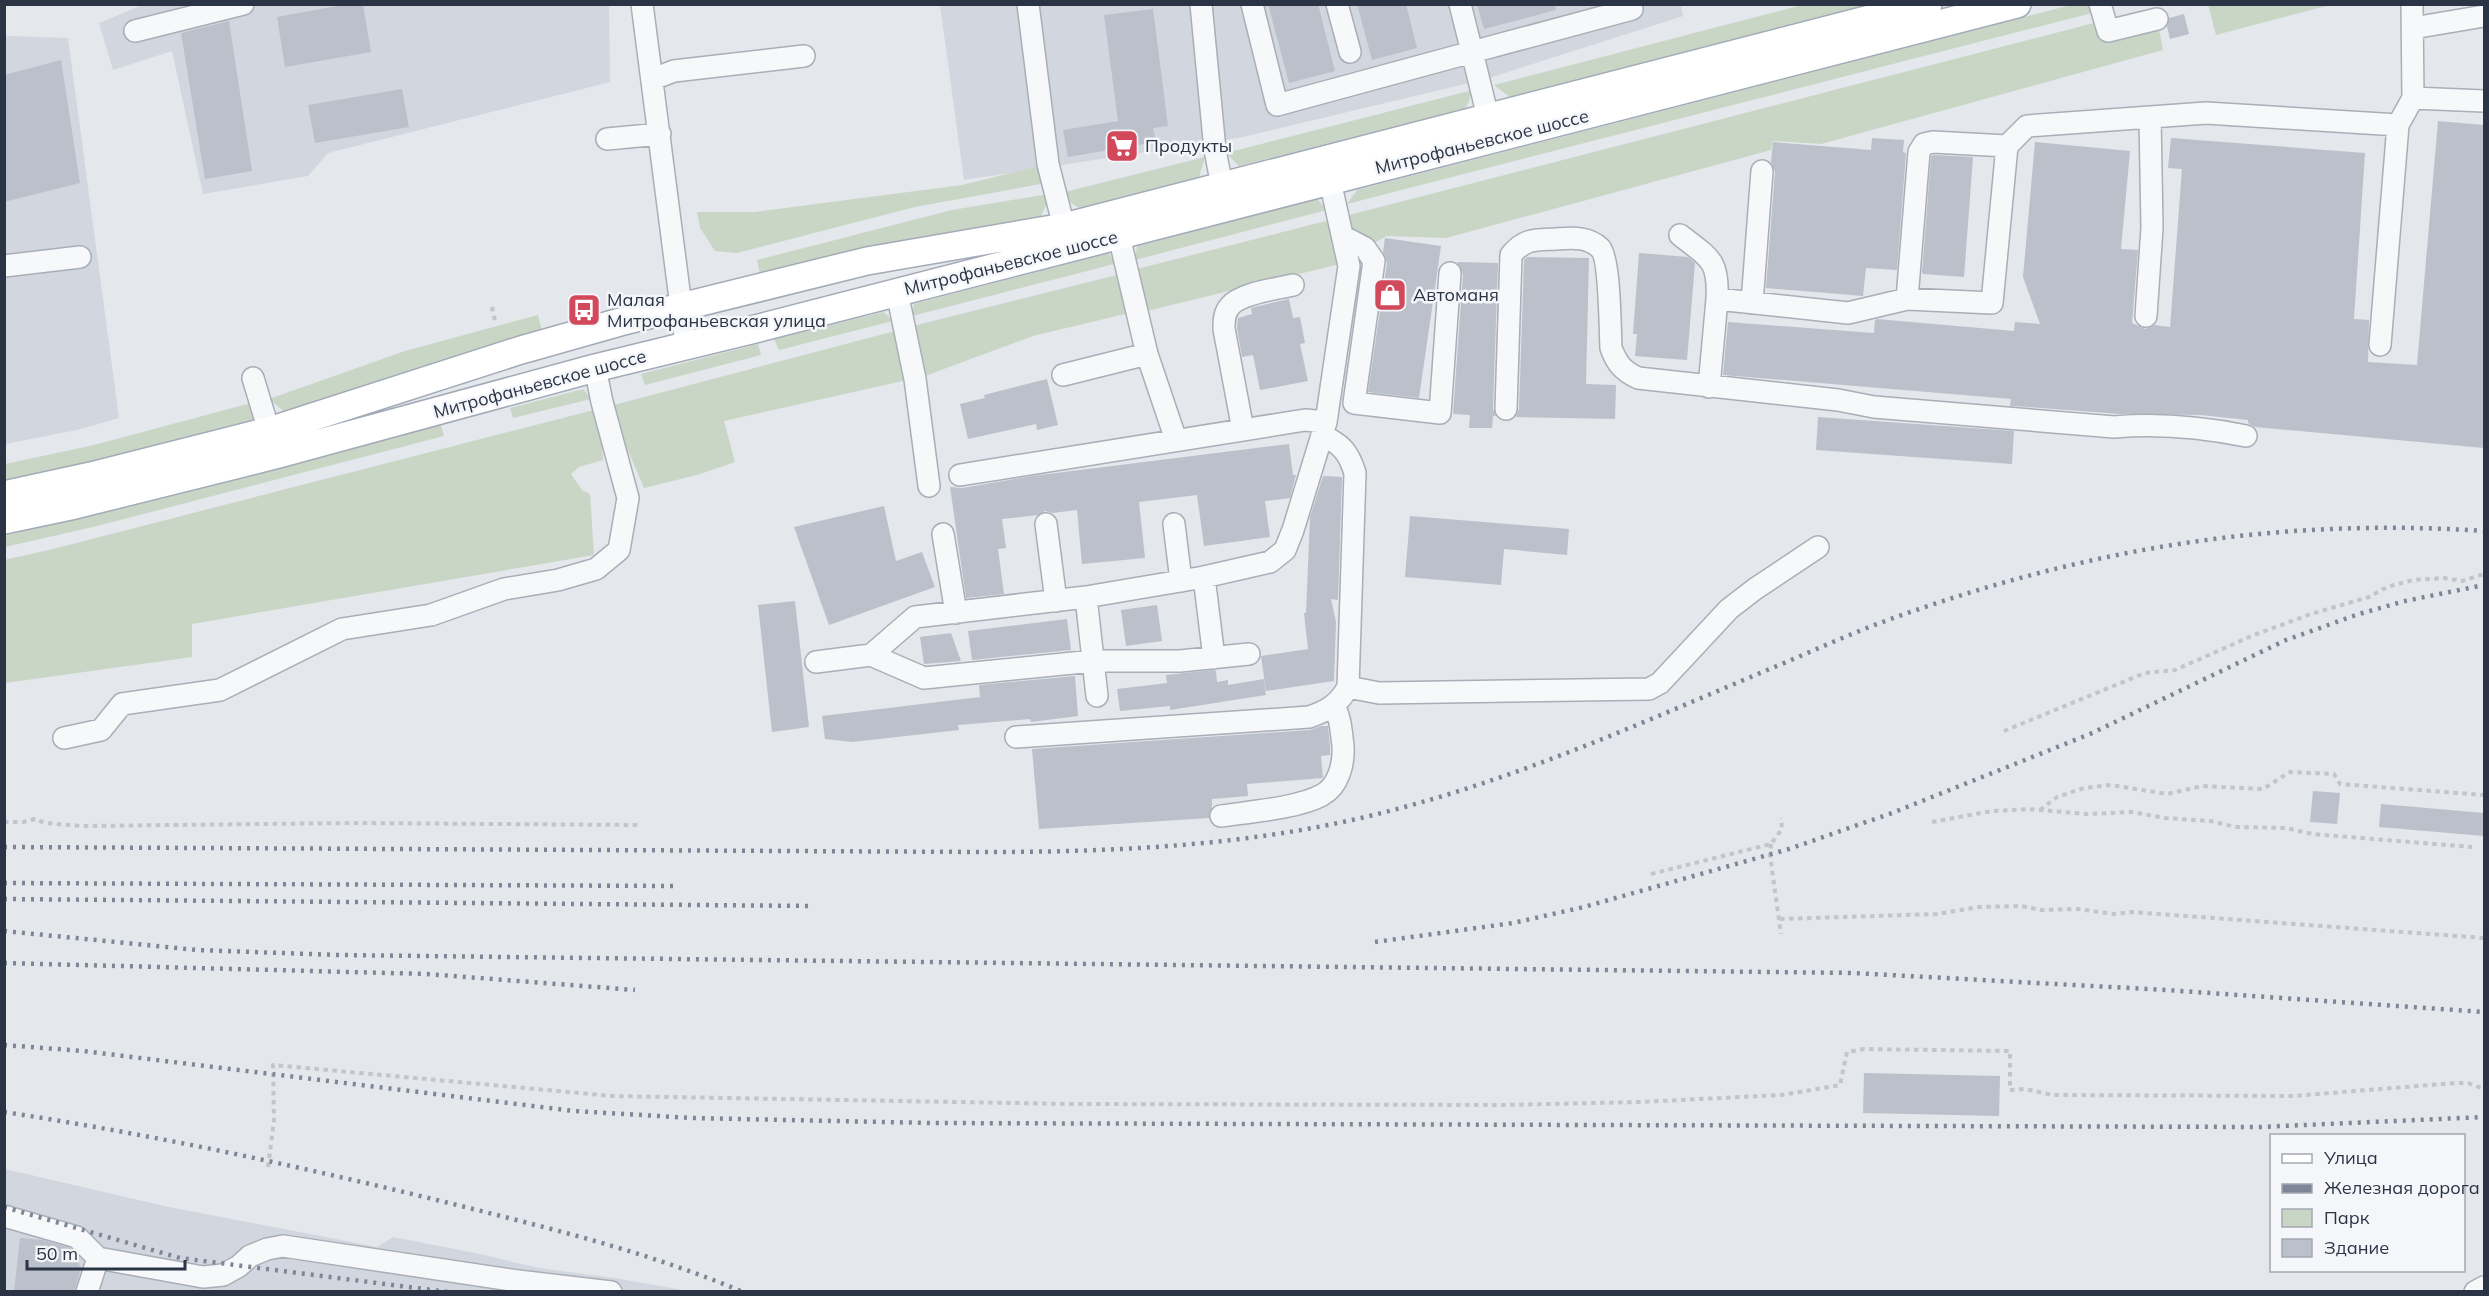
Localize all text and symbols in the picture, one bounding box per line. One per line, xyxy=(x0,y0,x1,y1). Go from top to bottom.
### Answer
street label: Митрофаньевское шоссе xyxy=(1373,104,1591,179)
supermarket icon: Продукты xyxy=(1104,128,1140,164)
place label: Продукты xyxy=(1145,134,1232,157)
street label: Митрофаньевское шоссе xyxy=(902,225,1120,300)
shop icon: Автоманя xyxy=(1372,277,1408,313)
place label: Автоманя xyxy=(1413,283,1499,306)
place label: Малая Митрофаньевская улица xyxy=(607,288,826,332)
bus stop icon: Малая Митрофаньевская улица xyxy=(566,292,602,328)
street label: Митрофаньевское шоссе xyxy=(431,344,649,423)
legend xyxy=(2270,1134,2465,1272)
text: Улица xyxy=(2323,1146,2378,1169)
text: Железная дорога xyxy=(2324,1176,2480,1199)
text: Парк xyxy=(2324,1206,2370,1229)
scale bar xyxy=(27,1233,184,1271)
text: Здание xyxy=(2324,1236,2389,1259)
text: 50 m xyxy=(36,1242,78,1265)

